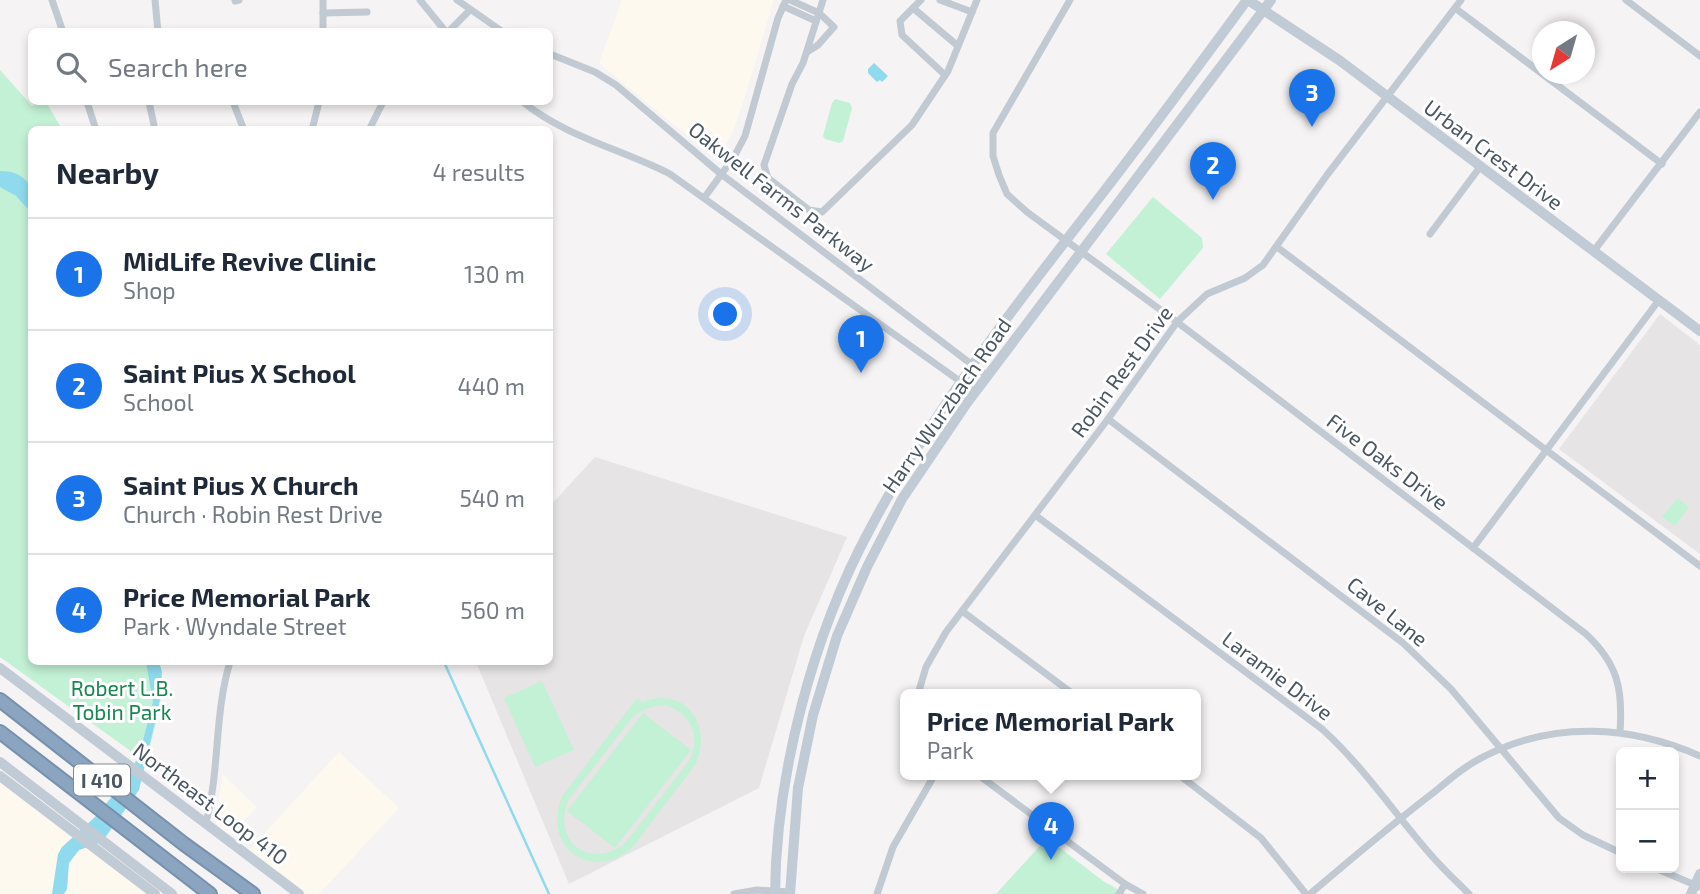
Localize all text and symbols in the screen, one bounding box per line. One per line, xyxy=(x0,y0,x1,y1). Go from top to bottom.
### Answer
north arrow xyxy=(1532,21,1595,84)
search box xyxy=(28,28,553,105)
icon: search xyxy=(52,48,90,86)
text: Search here xyxy=(108,51,248,82)
pin: 3 xyxy=(1289,69,1335,127)
street label: Urban Crest Drive xyxy=(1420,94,1568,214)
street label: Oakwell Farms Parkway xyxy=(684,116,880,276)
pin: 2 xyxy=(1190,142,1236,200)
text: Nearby xyxy=(56,154,159,190)
text: 4 results xyxy=(433,158,525,186)
text: MidLife Revive Clinic xyxy=(123,245,376,276)
text: 1 xyxy=(74,260,84,288)
text: 130 m xyxy=(464,260,525,288)
text: Shop xyxy=(123,276,176,304)
your location xyxy=(708,297,742,331)
street label: Robin Rest Drive xyxy=(1065,300,1177,442)
street label: Harry Wurzbach Road xyxy=(876,313,1016,497)
pin: 1 xyxy=(838,315,884,373)
text: Saint Pius X School xyxy=(123,357,356,388)
text: 2 xyxy=(72,372,86,400)
text: 440 m xyxy=(458,372,525,400)
text: School xyxy=(123,388,193,416)
street label: Five Oaks Drive xyxy=(1323,407,1453,515)
text: Saint Pius X Church xyxy=(123,469,359,500)
text: 3 xyxy=(72,484,86,512)
text: 540 m xyxy=(459,484,525,512)
text: Church · Robin Rest Drive xyxy=(123,500,383,528)
street label: Cave Lane xyxy=(1343,571,1433,651)
text: Price Memorial Park xyxy=(123,581,370,612)
text: 4 xyxy=(72,596,86,624)
text: 560 m xyxy=(460,596,525,624)
text: Park · Wyndale Street xyxy=(123,612,347,640)
street label: Laramie Drive xyxy=(1218,625,1338,725)
park label: Robert L.B. Tobin Park xyxy=(71,675,173,724)
popup xyxy=(900,689,1201,780)
text: Price Memorial Park xyxy=(927,705,1174,736)
text: Park xyxy=(927,736,974,764)
street label: Northeast Loop 410 xyxy=(129,737,293,869)
map controls xyxy=(1616,747,1679,873)
button: + xyxy=(1616,747,1679,810)
road number: I 410 xyxy=(74,764,130,796)
pin: 4 xyxy=(1028,802,1074,860)
button: − xyxy=(1616,810,1679,873)

